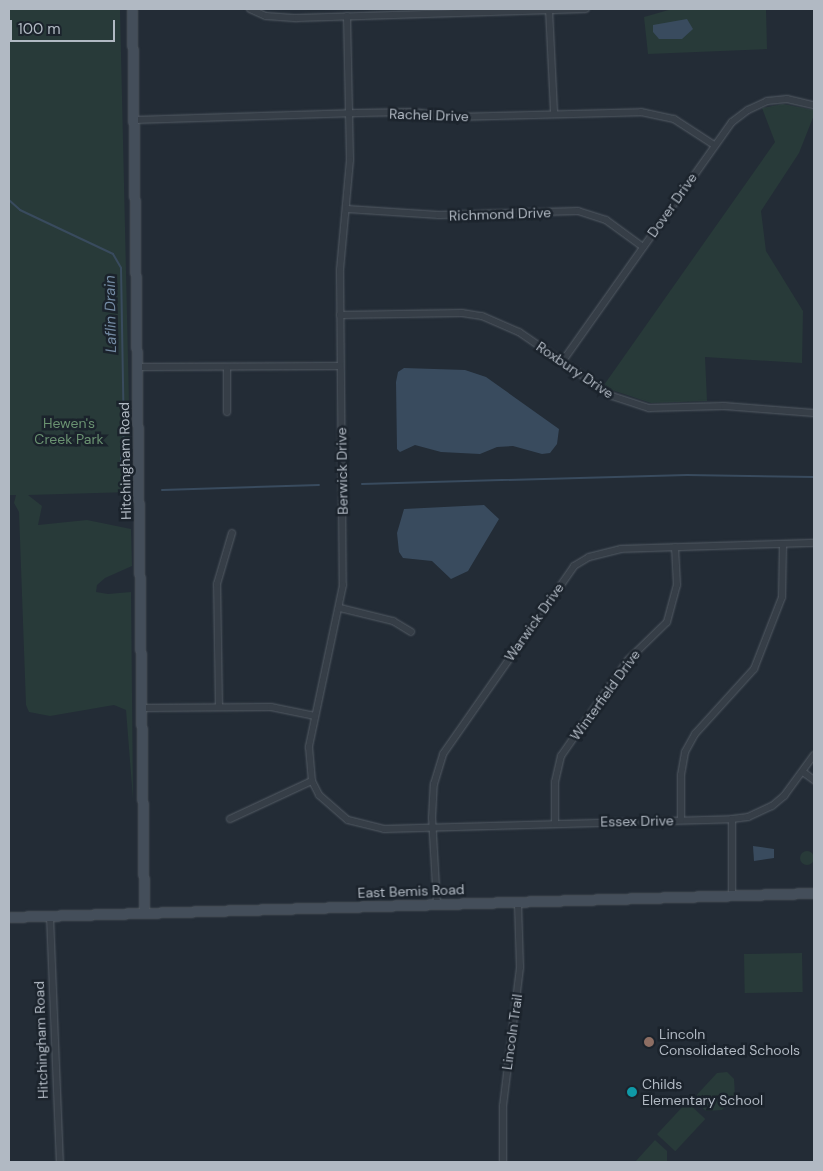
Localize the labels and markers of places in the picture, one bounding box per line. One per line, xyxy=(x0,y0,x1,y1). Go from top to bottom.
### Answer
place label: Lincoln Consolidated Schools xyxy=(659,1026,800,1058)
marker: Lincoln Consolidated Schools xyxy=(643,1036,655,1048)
place label: Childs Elementary School xyxy=(642,1076,763,1108)
marker: Childs Elementary School xyxy=(626,1086,638,1098)

